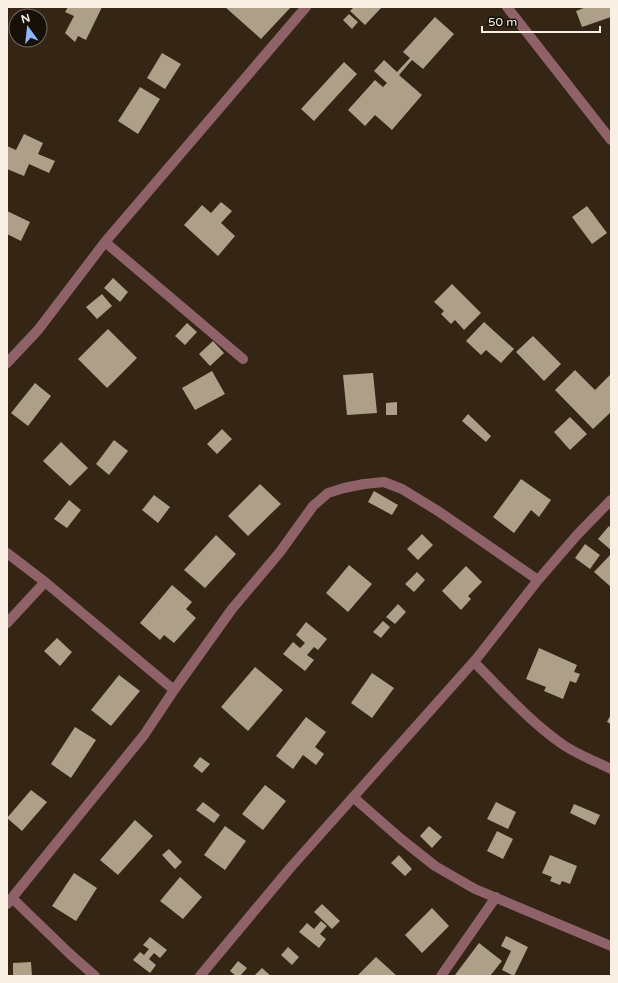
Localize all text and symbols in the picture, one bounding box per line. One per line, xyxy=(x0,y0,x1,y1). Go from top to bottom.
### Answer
north arrow xyxy=(8,8,48,48)
scale bar xyxy=(482,8,600,34)
text: N xyxy=(20,11,31,26)
text: 50 m xyxy=(488,15,517,29)

